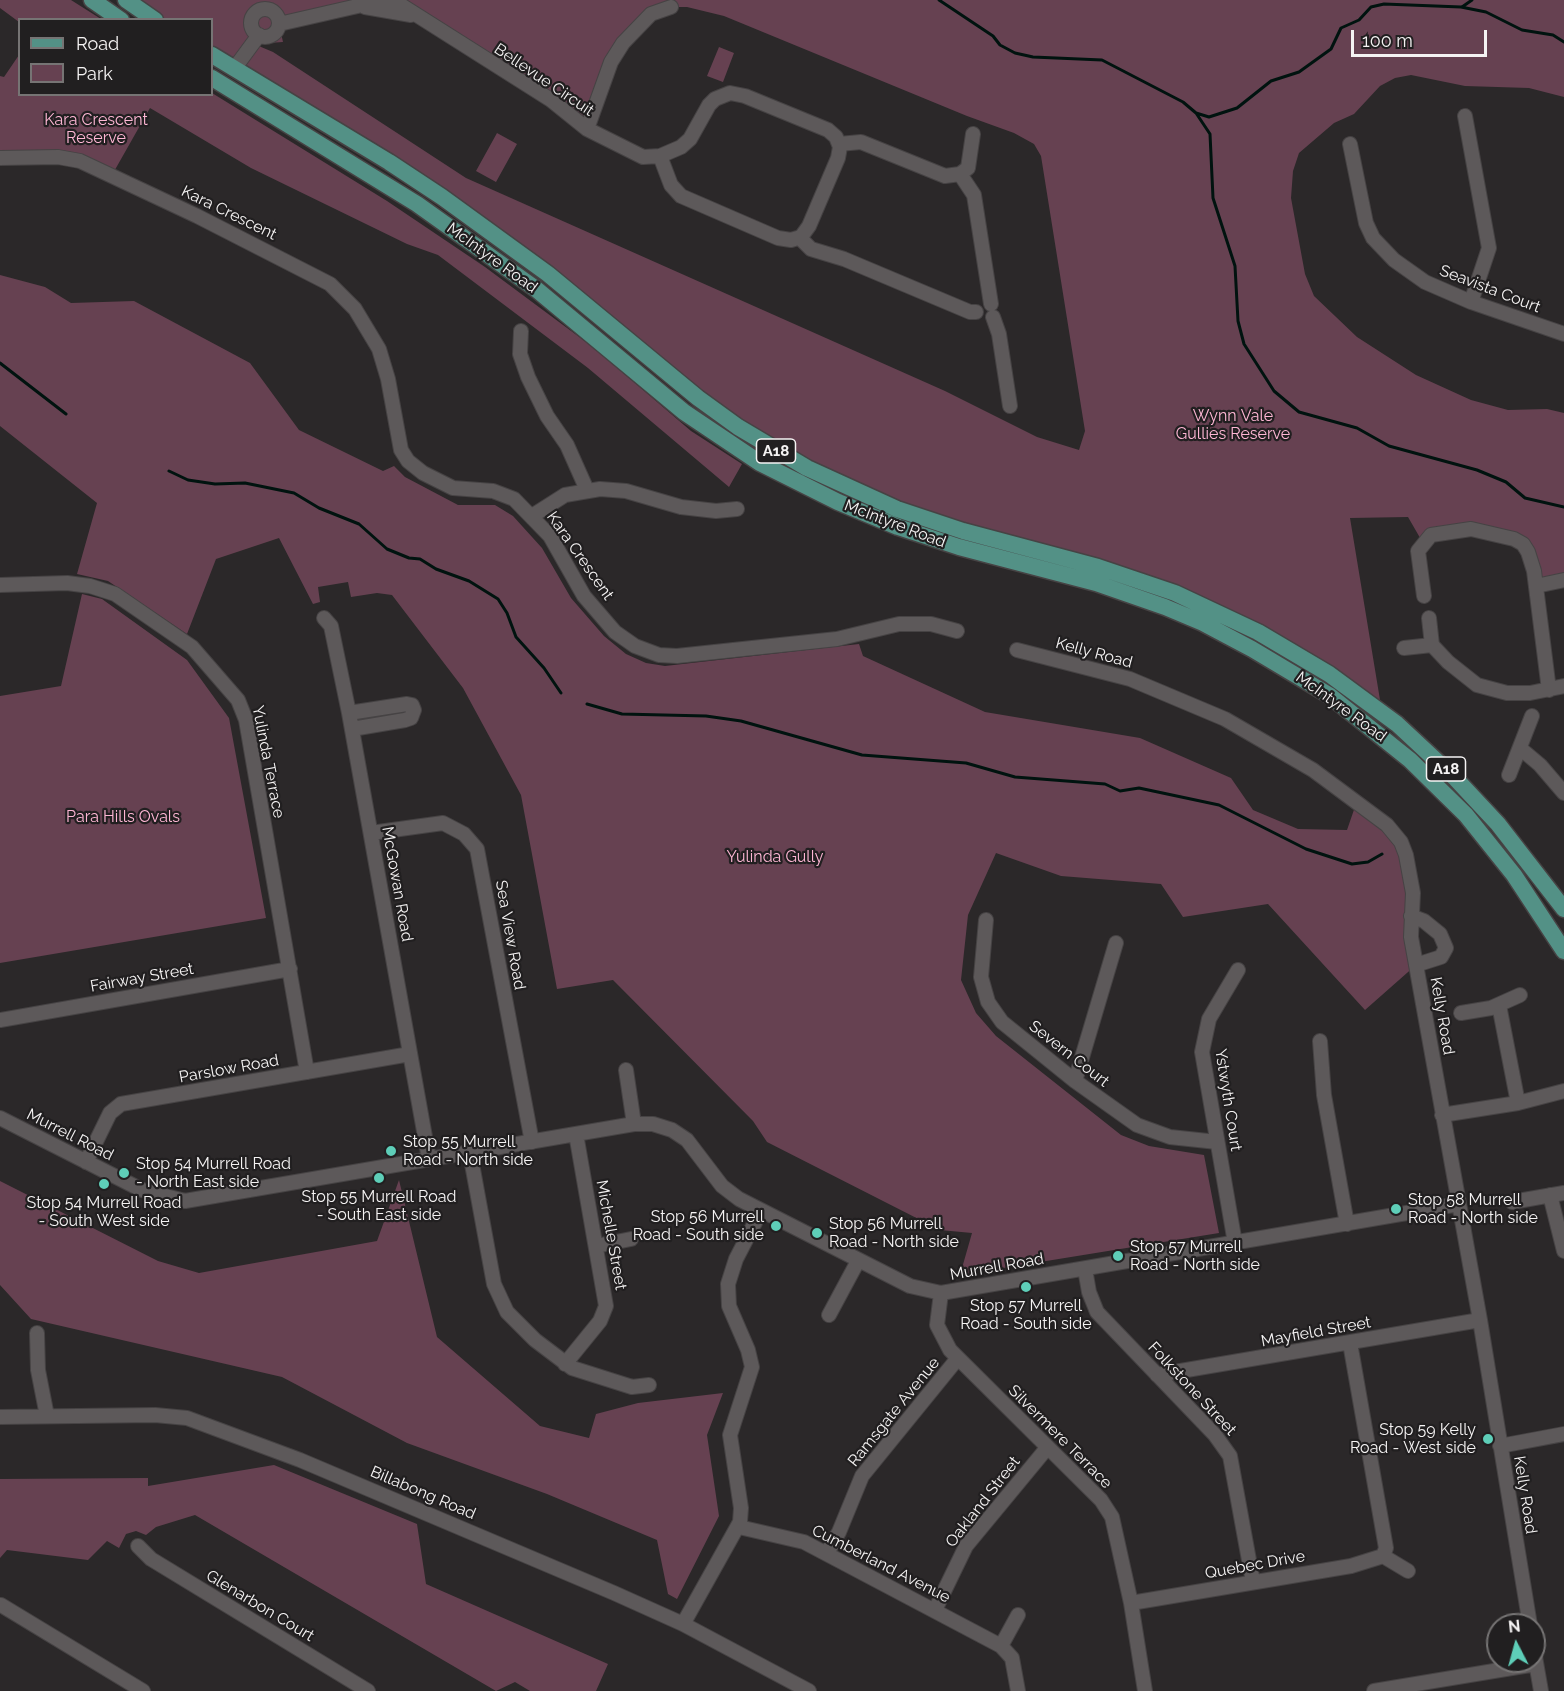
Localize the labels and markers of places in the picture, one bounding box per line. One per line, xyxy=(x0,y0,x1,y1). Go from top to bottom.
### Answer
place label: Stop 55 Murrell Road - North side xyxy=(403,1132,533,1170)
marker: Stop 55 Murrell Road - North side xyxy=(384,1144,398,1158)
place label: Stop 54 Murrell Road - North East side xyxy=(136,1154,291,1192)
marker: Stop 54 Murrell Road - North East side xyxy=(117,1166,131,1180)
marker: Stop 55 Murrell Road - South East side xyxy=(372,1171,386,1185)
marker: Stop 54 Murrell Road - South West side xyxy=(97,1177,111,1191)
place label: Stop 55 Murrell Road - South East side xyxy=(302,1187,456,1225)
place label: Stop 58 Murrell Road - North side xyxy=(1408,1190,1538,1228)
place label: Stop 54 Murrell Road - South West side xyxy=(27,1193,181,1231)
marker: Stop 58 Murrell Road - North side xyxy=(1389,1202,1403,1216)
place label: Stop 56 Murrell Road - South side xyxy=(633,1207,764,1245)
place label: Stop 56 Murrell Road - North side xyxy=(829,1214,959,1252)
marker: Stop 56 Murrell Road - South side xyxy=(769,1219,783,1233)
marker: Stop 56 Murrell Road - North side xyxy=(810,1226,824,1240)
place label: Stop 57 Murrell Road - North side xyxy=(1130,1237,1260,1275)
marker: Stop 57 Murrell Road - North side xyxy=(1111,1249,1125,1263)
marker: Stop 57 Murrell Road - South side xyxy=(1019,1280,1033,1294)
place label: Stop 57 Murrell Road - South side xyxy=(960,1296,1092,1334)
place label: Stop 59 Kelly Road - West side xyxy=(1350,1420,1476,1458)
marker: Stop 59 Kelly Road - West side xyxy=(1481,1432,1495,1446)

